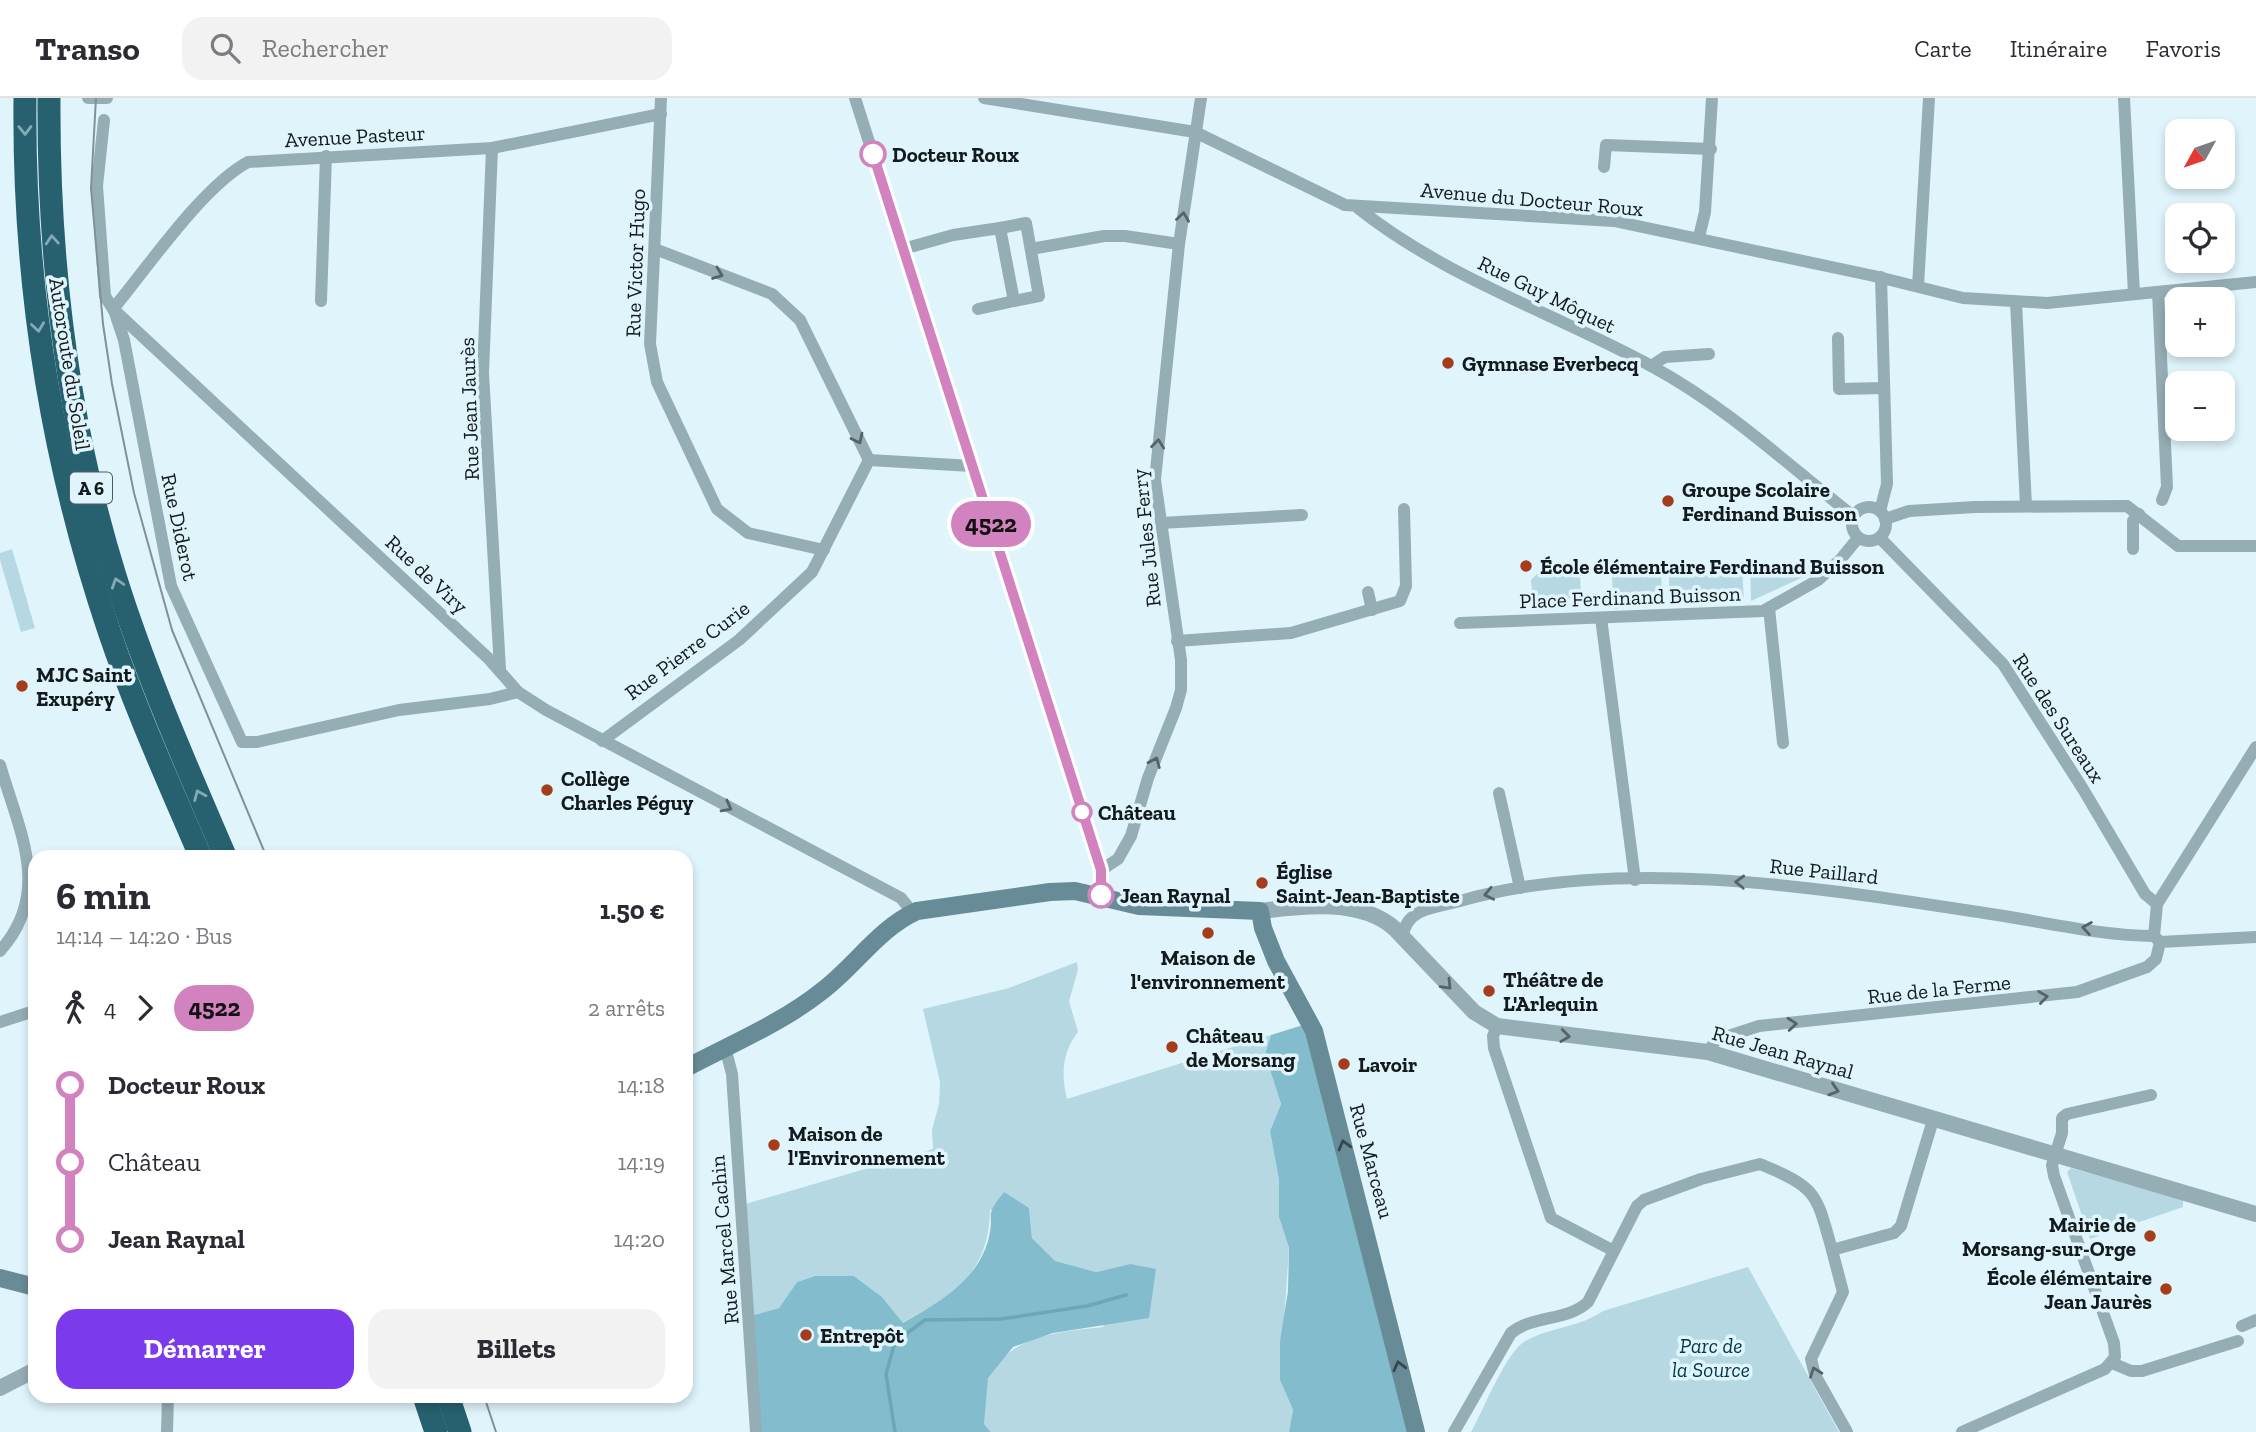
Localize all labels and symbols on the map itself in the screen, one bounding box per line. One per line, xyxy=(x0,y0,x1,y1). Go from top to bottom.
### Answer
north arrow xyxy=(2165,119,2235,189)
street label: Avenue Pasteur xyxy=(284,120,426,152)
one-way arrow xyxy=(17,125,33,136)
marker: Docteur Roux xyxy=(860,141,886,167)
place label: Docteur Roux xyxy=(892,142,1019,167)
street label: Avenue du Docteur Roux xyxy=(1420,177,1645,221)
street label: Rue Victor Hugo xyxy=(620,188,650,338)
one-way arrow xyxy=(1175,212,1190,223)
one-way arrow xyxy=(45,234,60,245)
street label: Rue Guy Môquet xyxy=(1474,250,1620,338)
one-way arrow xyxy=(712,265,724,279)
street label: Autoroute du Soleil xyxy=(44,276,96,452)
one-way arrow xyxy=(30,321,45,333)
street label: Rue Jean Jaurès xyxy=(454,337,484,481)
place label: Gymnase Everbecq xyxy=(1462,351,1639,376)
marker: Gymnase Everbecq xyxy=(1440,355,1456,371)
one-way arrow xyxy=(850,432,864,444)
one-way arrow xyxy=(1151,438,1166,449)
street label: Rue Jules Ferry xyxy=(1126,467,1166,608)
street label: Rue Diderot xyxy=(156,471,204,583)
road number: A 6 xyxy=(70,472,112,504)
place label: Groupe Scolaire Ferdinand Buisson xyxy=(1682,477,1858,526)
marker: Groupe Scolaire Ferdinand Buisson xyxy=(1660,493,1676,509)
line badge: 4522 xyxy=(942,501,1040,547)
street label: Rue de Viry xyxy=(381,530,474,619)
place label: École élémentaire Ferdinand Buisson xyxy=(1540,554,1885,579)
marker: École élémentaire Ferdinand Buisson xyxy=(1518,558,1534,574)
one-way arrow xyxy=(111,577,125,589)
street label: Place Ferdinand Buisson xyxy=(1519,581,1741,613)
street label: Rue Pierre Curie xyxy=(620,595,754,705)
street label: Rue des Sureaux xyxy=(2008,649,2110,788)
place label: MJC Saint Exupéry xyxy=(36,662,132,711)
marker: MJC Saint Exupéry xyxy=(14,678,30,694)
one-way arrow xyxy=(1146,757,1160,769)
place label: Collège Charles Péguy xyxy=(561,766,694,815)
marker: Collège Charles Péguy xyxy=(539,782,555,798)
one-way arrow xyxy=(193,790,207,802)
one-way arrow xyxy=(720,798,732,812)
place label: Château xyxy=(1098,800,1176,825)
marker: Château xyxy=(1072,802,1092,822)
street label: Rue Paillard xyxy=(1768,853,1880,889)
place label: Église Saint-Jean-Baptiste xyxy=(1276,859,1460,908)
marker: Église Saint-Jean-Baptiste xyxy=(1254,875,1270,891)
one-way arrow xyxy=(1734,875,1745,890)
marker: Jean Raynal xyxy=(1088,882,1114,908)
place label: Jean Raynal xyxy=(1120,883,1231,908)
one-way arrow xyxy=(1483,886,1495,901)
one-way arrow xyxy=(2081,921,2093,936)
marker: Maison de l'environnement xyxy=(1200,925,1216,941)
place label: Maison de l'environnement xyxy=(1131,945,1286,994)
place label: Théâtre de L'Arlequin xyxy=(1503,967,1603,1016)
street label: Rue de la Ferme xyxy=(1866,969,2012,1009)
one-way arrow xyxy=(1439,977,1452,990)
marker: Théâtre de L'Arlequin xyxy=(1481,983,1497,999)
one-way arrow xyxy=(2037,990,2048,1005)
one-way arrow xyxy=(1787,1017,1798,1032)
street label: Rue Jean Raynal xyxy=(1709,1020,1857,1084)
place label: Château de Morsang xyxy=(1186,1023,1296,1072)
one-way arrow xyxy=(1559,1029,1570,1044)
marker: Château de Morsang xyxy=(1164,1039,1180,1055)
place label: Lavoir xyxy=(1358,1052,1417,1077)
marker: Lavoir xyxy=(1336,1056,1352,1072)
one-way arrow xyxy=(1828,1082,1840,1097)
street label: Rue Marceau xyxy=(1345,1101,1399,1222)
place label: Maison de l'Environnement xyxy=(788,1121,945,1170)
marker: Maison de l'Environnement xyxy=(766,1137,782,1153)
one-way arrow xyxy=(1338,1139,1352,1151)
street label: Rue Marcel Cachin xyxy=(704,1154,744,1326)
place label: Mairie de Morsang-sur-Orge xyxy=(1962,1212,2136,1261)
marker: Mairie de Morsang-sur-Orge xyxy=(2142,1228,2158,1244)
place label: École élémentaire Jean Jaurès xyxy=(1987,1265,2152,1314)
marker: École élémentaire Jean Jaurès xyxy=(2158,1281,2174,1297)
place label: Entrepôt xyxy=(820,1323,905,1348)
marker: Entrepôt xyxy=(798,1327,814,1343)
park label: Parc de la Source xyxy=(1672,1333,1750,1382)
one-way arrow xyxy=(1393,1360,1407,1372)
one-way arrow xyxy=(1810,1366,1824,1378)

